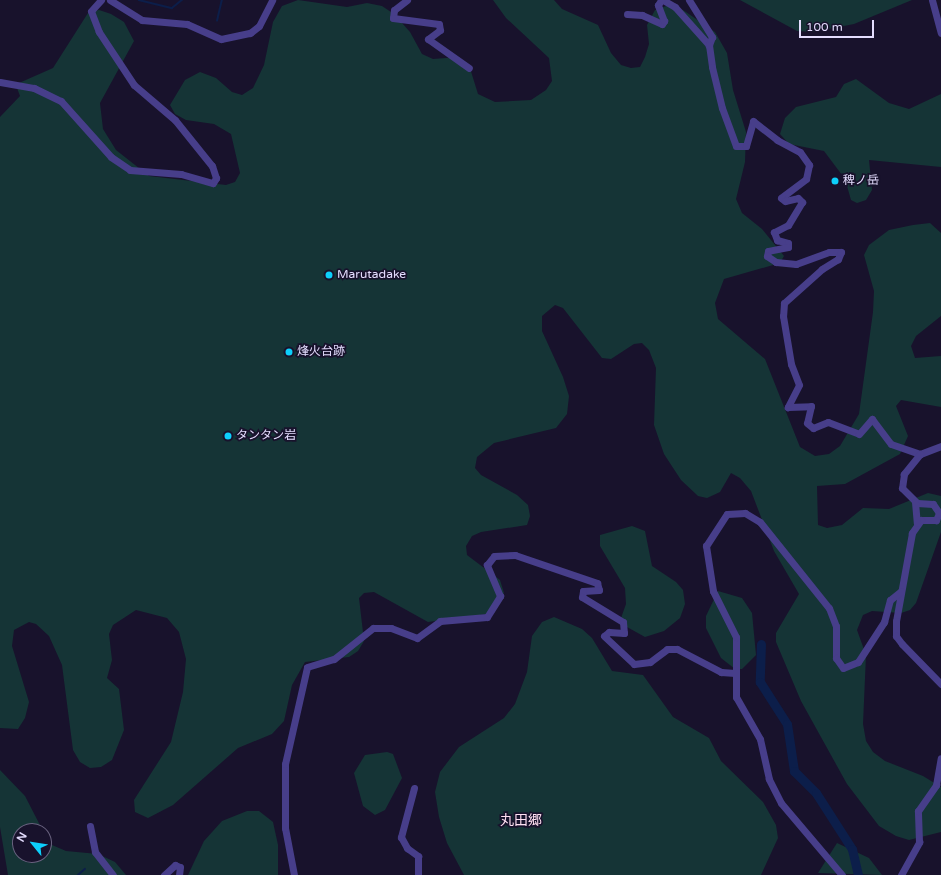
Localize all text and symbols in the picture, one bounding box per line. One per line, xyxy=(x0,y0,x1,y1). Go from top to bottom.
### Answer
scale bar xyxy=(801,12,876,38)
text: 100 m xyxy=(806,20,843,34)
place label: 稗ノ岳 xyxy=(843,174,879,188)
marker: 稗ノ岳 xyxy=(830,176,840,186)
place label: Marutadake xyxy=(337,268,406,282)
marker: Marutadake xyxy=(324,270,334,280)
place label: 烽火台跡 xyxy=(297,345,345,359)
marker: 烽火台跡 xyxy=(284,347,294,357)
place label: タンタン岩 xyxy=(236,429,296,443)
marker: タンタン岩 xyxy=(223,431,233,441)
district label: 丸田郷 xyxy=(500,813,542,829)
north arrow xyxy=(12,823,52,863)
text: N xyxy=(14,830,30,844)

